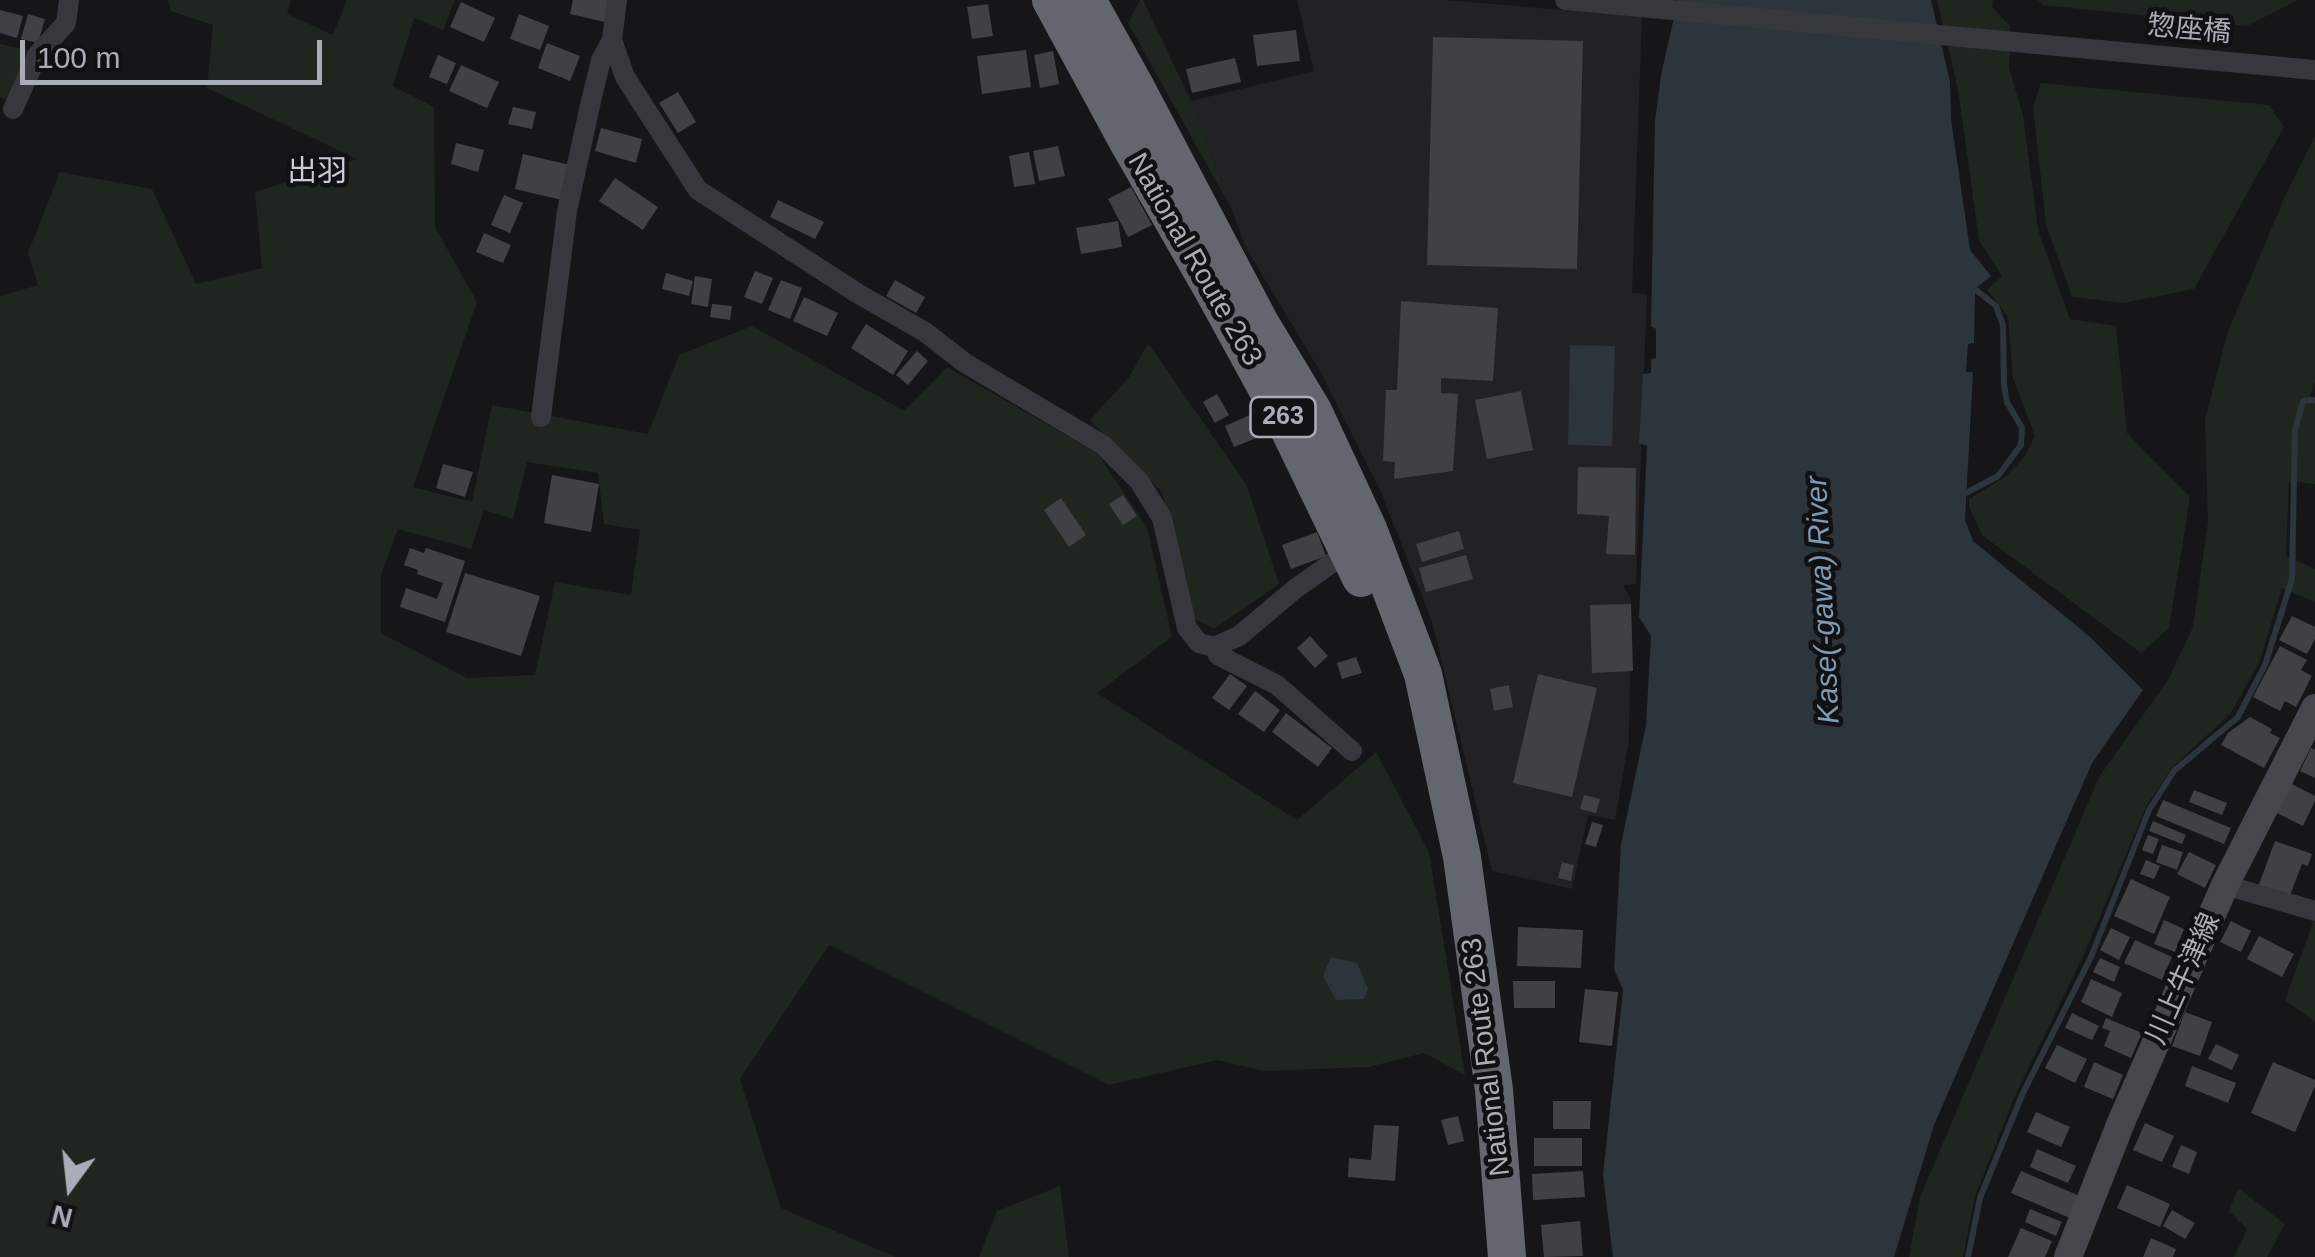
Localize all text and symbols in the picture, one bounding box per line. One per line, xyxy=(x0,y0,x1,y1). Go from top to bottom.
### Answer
street label: 惣座橋 xyxy=(2146,10,2232,50)
scale bar xyxy=(25,20,328,82)
text: 100 m xyxy=(37,41,120,74)
street label: National Route 263 xyxy=(1120,148,1268,372)
district label: 出羽 xyxy=(287,155,347,191)
road number: 263 xyxy=(1250,397,1316,437)
water label: Kase(-gawa) River xyxy=(1800,475,1848,725)
street label: 川上牛津線 xyxy=(2140,908,2228,1050)
street label: National Route 263 xyxy=(1456,936,1518,1178)
north arrow xyxy=(20,1137,120,1237)
text: N xyxy=(48,1199,76,1234)

